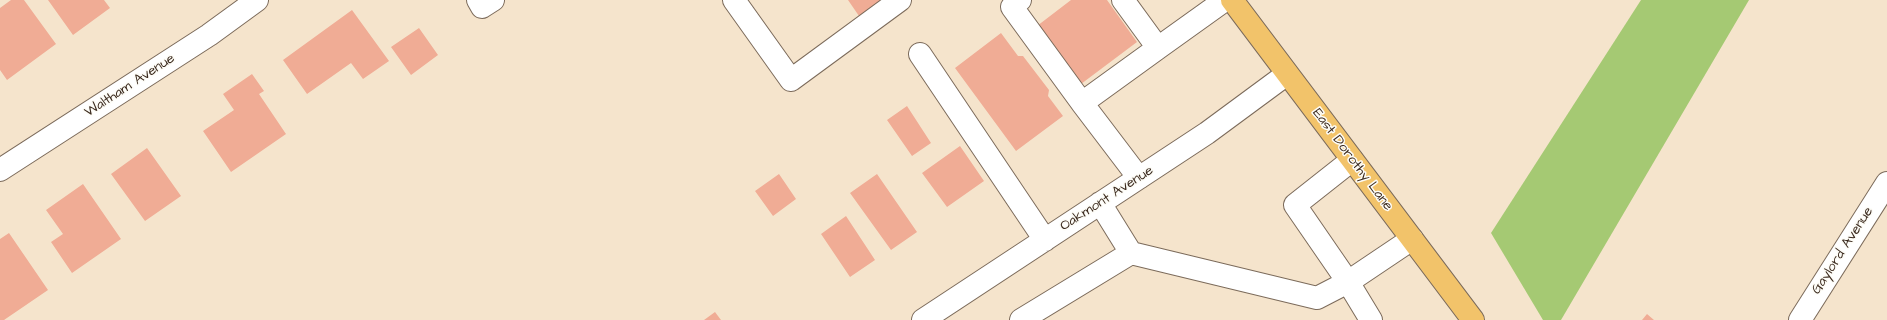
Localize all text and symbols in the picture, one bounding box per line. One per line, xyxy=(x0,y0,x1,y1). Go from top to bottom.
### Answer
street label: Waltham Avenue xyxy=(82,51,178,121)
street label: East Dorothy Lane xyxy=(1308,106,1396,214)
street label: Oakmont Avenue xyxy=(1057,163,1157,235)
street label: Gaylord Avenue xyxy=(1809,204,1877,298)

